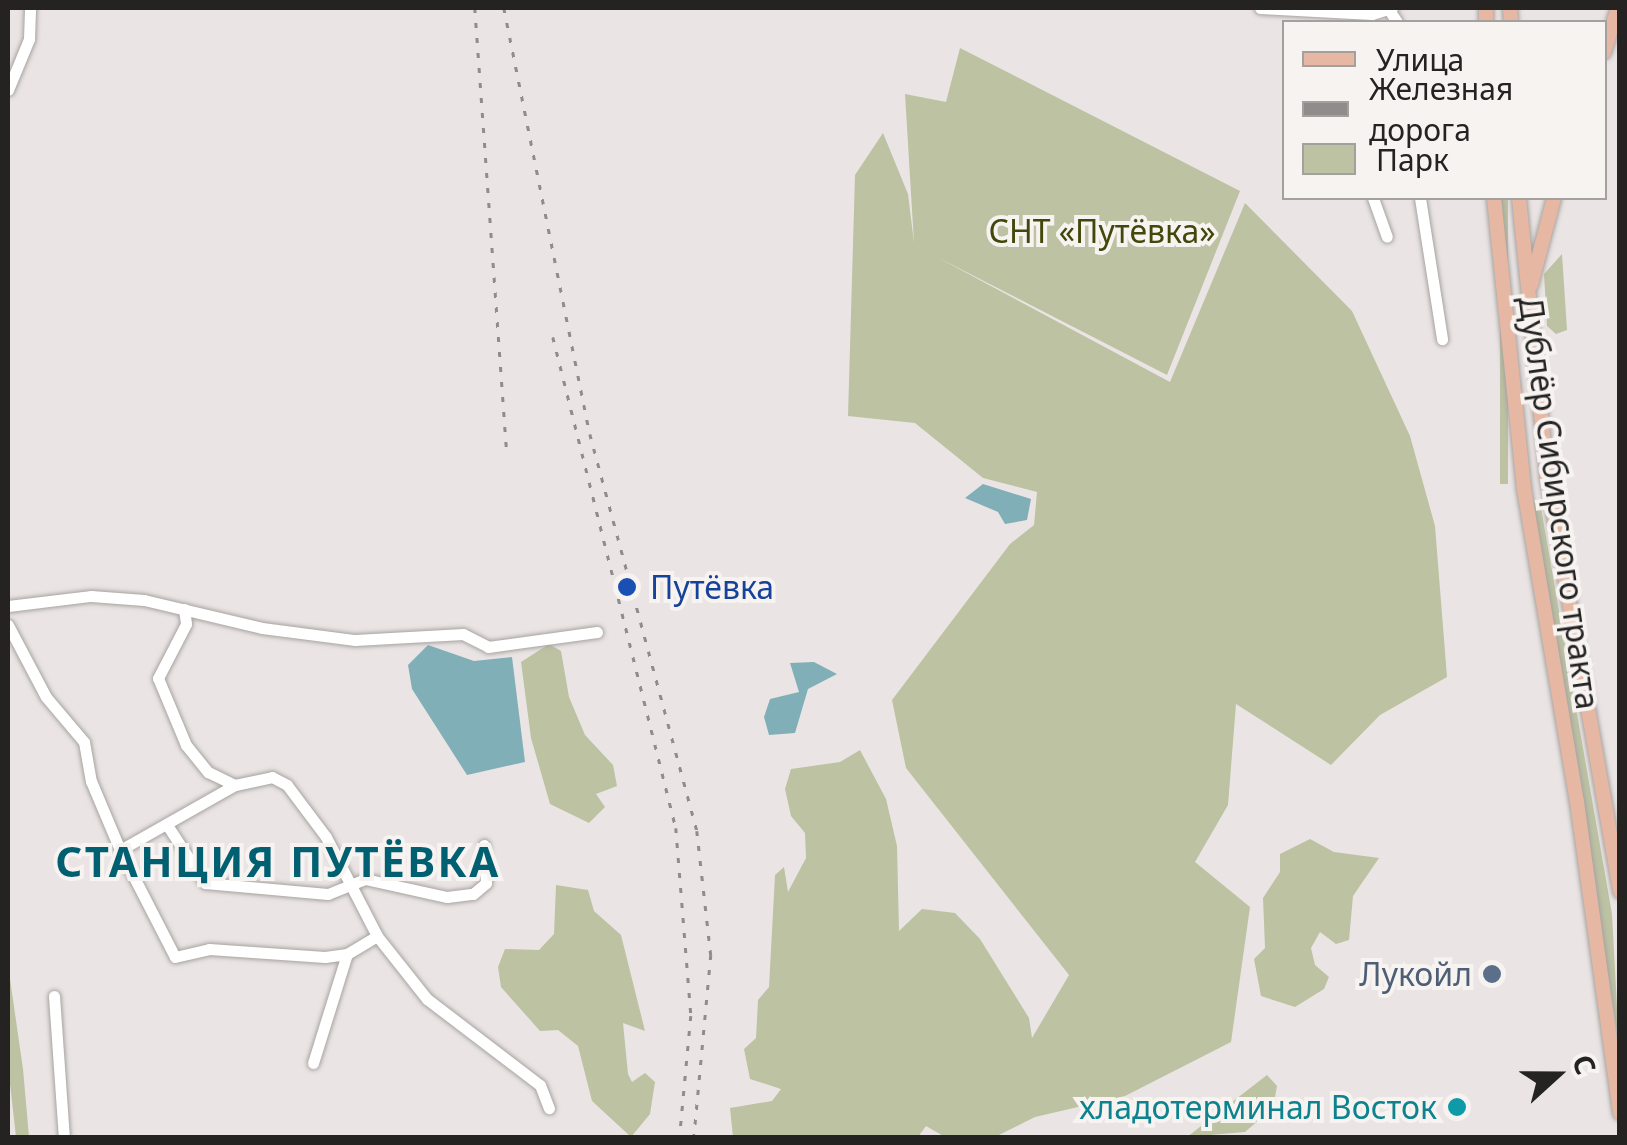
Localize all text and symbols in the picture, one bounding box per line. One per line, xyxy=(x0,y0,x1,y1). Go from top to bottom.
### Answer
legend xyxy=(1282,20,1607,200)
text: Улица xyxy=(1376,39,1464,80)
text: Железная дорога xyxy=(1369,68,1513,150)
text: Парк xyxy=(1376,139,1449,180)
park label: СНТ «Путёвка» xyxy=(988,212,1216,250)
street label: Дублёр Сибирского тракта xyxy=(1511,294,1607,712)
place label: Путёвка xyxy=(650,568,774,606)
marker: Путёвка xyxy=(614,574,640,600)
district label: СТАНЦИЯ ПУТЁВКА xyxy=(55,836,501,886)
place label: Лукойл xyxy=(1359,955,1472,993)
marker: Лукойл xyxy=(1481,963,1503,985)
north arrow xyxy=(1507,1025,1607,1125)
text: С xyxy=(1564,1049,1606,1079)
place label: хладотерминал Восток xyxy=(1079,1088,1437,1126)
marker: хладотерминал Восток xyxy=(1446,1096,1468,1118)

